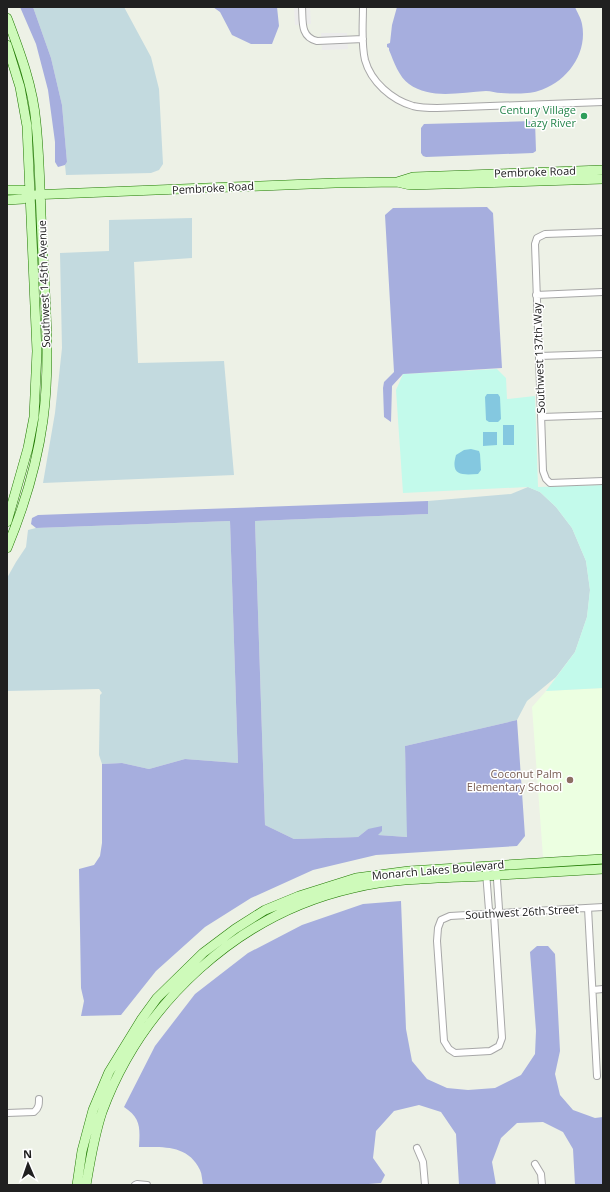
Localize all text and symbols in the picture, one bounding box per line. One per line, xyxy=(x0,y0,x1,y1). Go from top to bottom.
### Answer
place label: Century Village Lazy River xyxy=(499,102,576,130)
marker: Century Village Lazy River xyxy=(579,111,589,121)
street label: Pembroke Road xyxy=(494,163,576,180)
street label: Pembroke Road xyxy=(172,178,254,197)
street label: Southwest 145th Avenue xyxy=(34,220,53,348)
street label: Southwest 137th Way xyxy=(529,302,548,414)
place label: Coconut Palm Elementary School xyxy=(467,766,562,794)
marker: Coconut Palm Elementary School xyxy=(565,775,575,785)
street label: Monarch Lakes Boulevard xyxy=(371,856,505,883)
street label: Southwest 26th Street xyxy=(465,901,579,922)
north arrow xyxy=(8,1144,48,1184)
text: N xyxy=(23,1146,32,1161)

